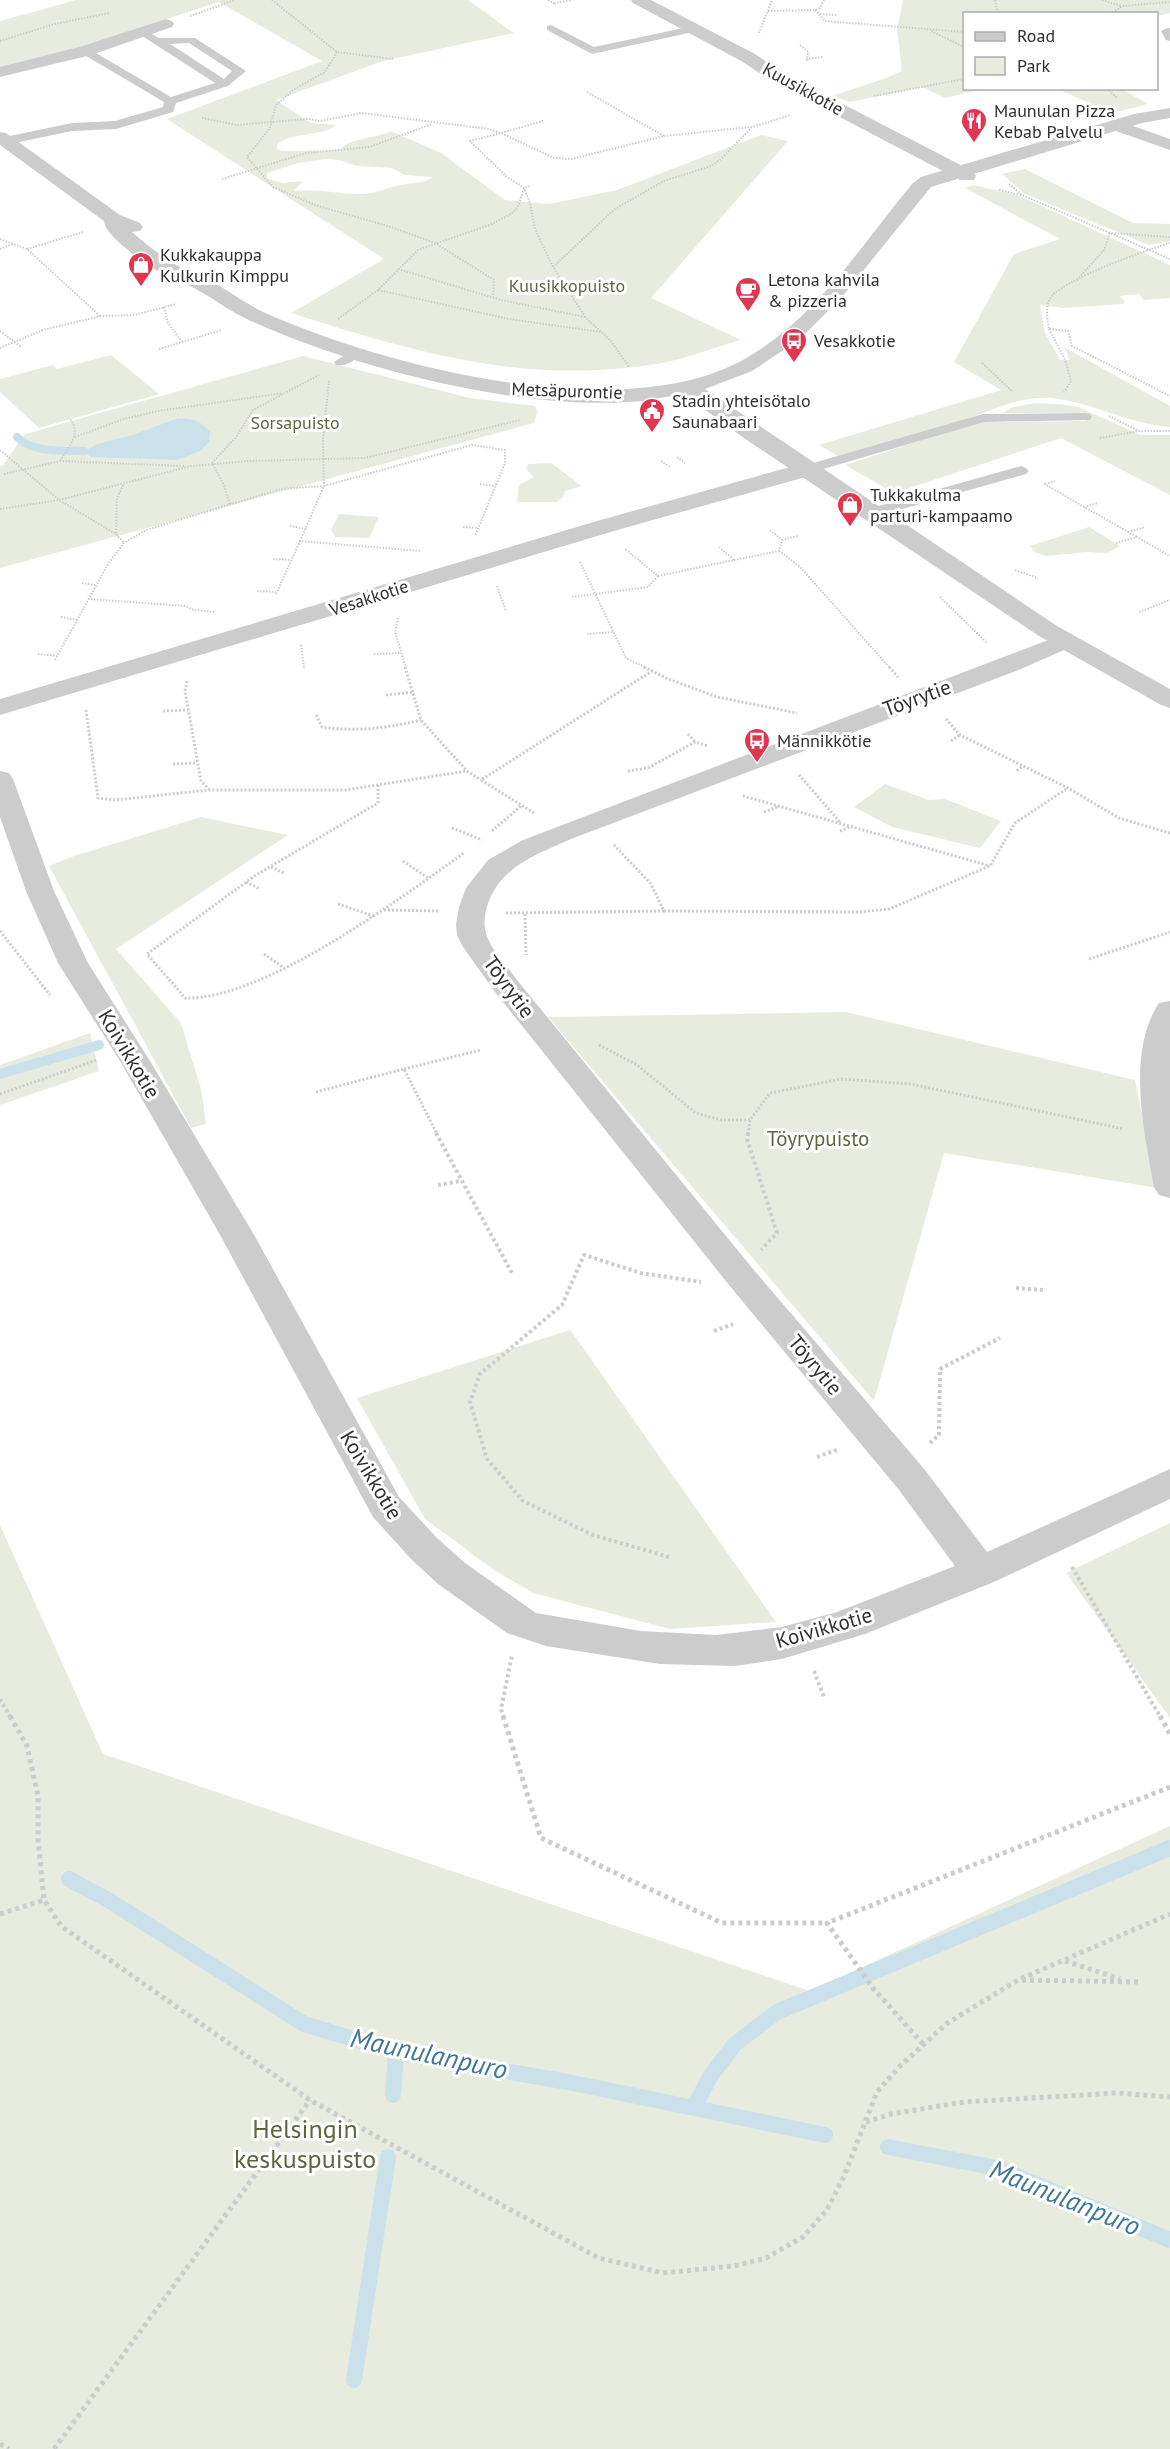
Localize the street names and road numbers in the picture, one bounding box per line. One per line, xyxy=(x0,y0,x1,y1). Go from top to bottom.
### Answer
street label: Kuusikkotie xyxy=(759,57,848,120)
street label: Metsäpurontie xyxy=(511,377,623,404)
street label: Vesakkotie xyxy=(326,574,411,621)
street label: Töyrytie xyxy=(879,673,955,722)
street label: Töyrytie xyxy=(478,950,541,1023)
street label: Koivikkotie xyxy=(92,1004,166,1103)
street label: Töyrytie xyxy=(782,1329,848,1400)
street label: Koivikkotie xyxy=(334,1425,408,1524)
street label: Koivikkotie xyxy=(773,1601,875,1654)

